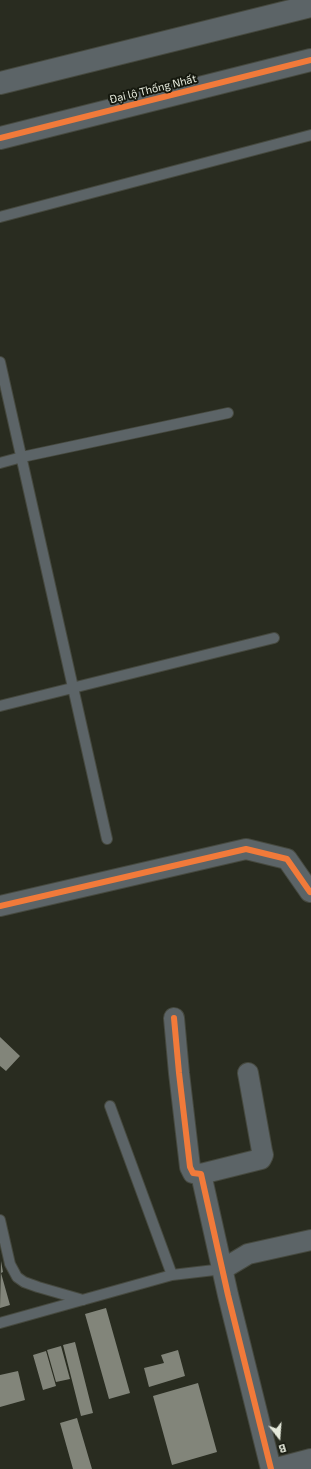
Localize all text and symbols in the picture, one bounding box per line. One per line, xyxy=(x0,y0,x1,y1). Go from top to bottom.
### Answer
street label: Đại lộ Thống Nhất xyxy=(108,72,198,106)
north arrow xyxy=(259,1417,299,1457)
text: B xyxy=(277,1442,288,1456)

